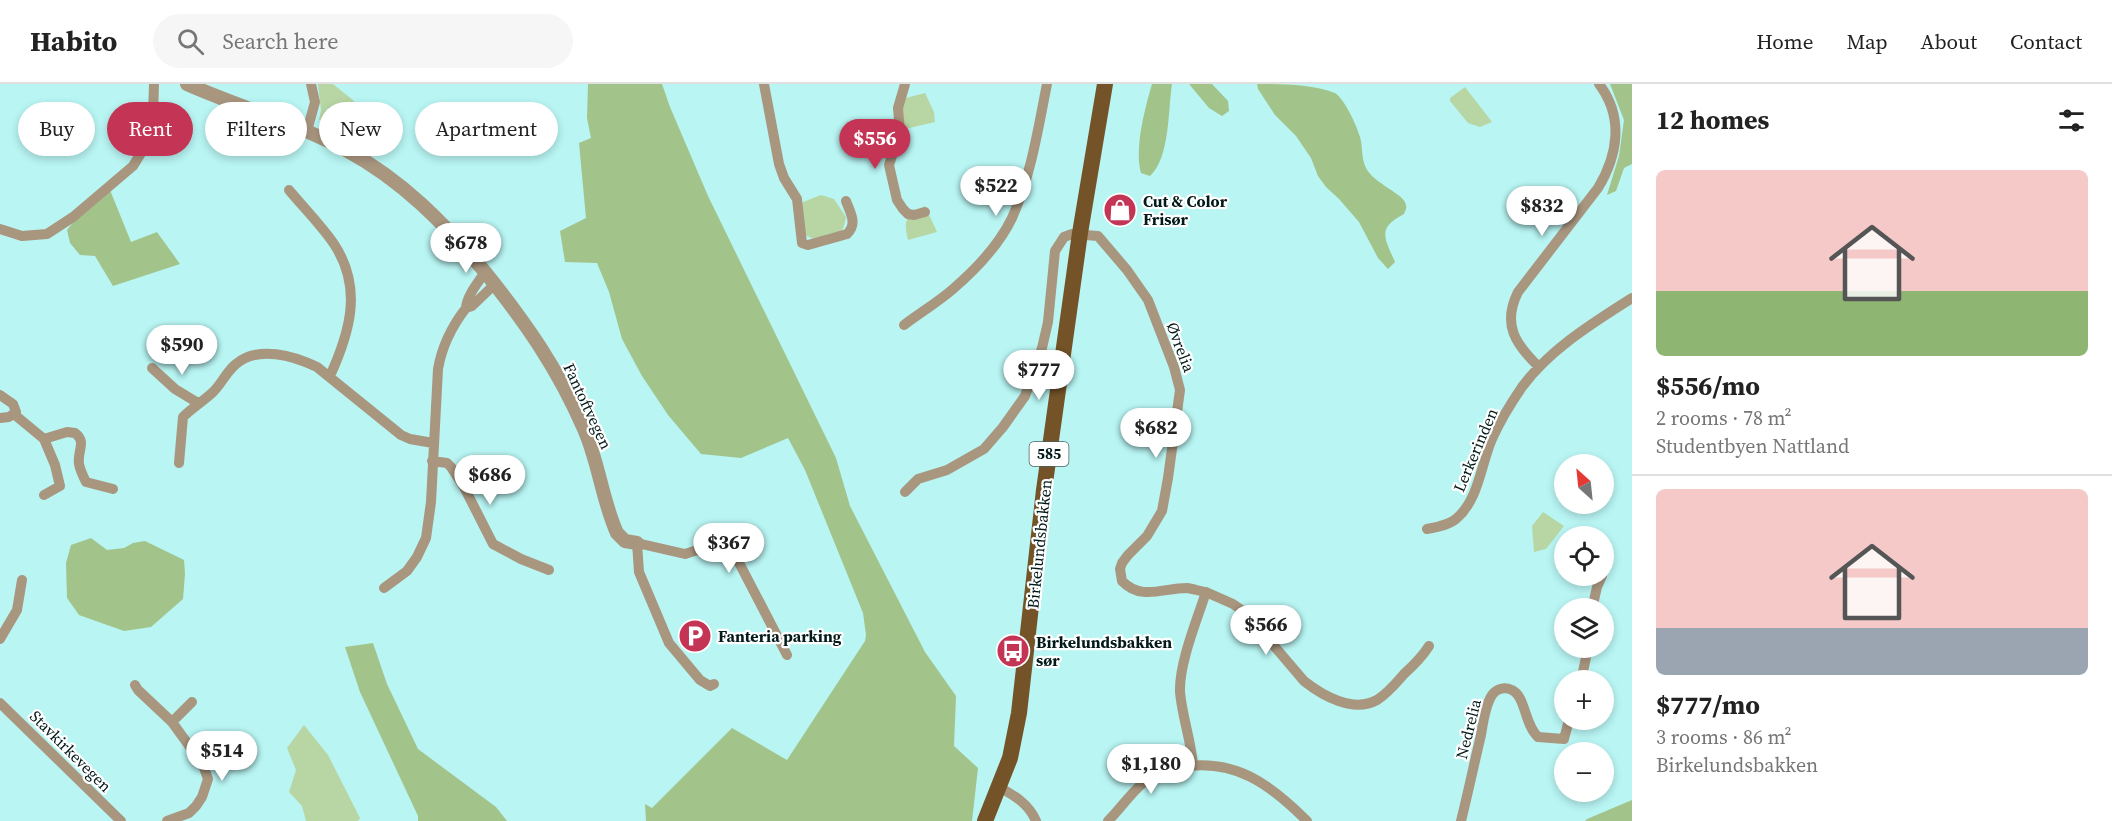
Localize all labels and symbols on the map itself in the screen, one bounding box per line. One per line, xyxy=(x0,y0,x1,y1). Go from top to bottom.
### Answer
pin: $556 xyxy=(839,119,911,170)
pin: $522 xyxy=(960,166,1032,217)
pin: $832 xyxy=(1506,186,1578,237)
place label: Cut & Color Frisør xyxy=(1143,190,1228,230)
shop icon: Cut & Color Frisør xyxy=(1102,192,1138,228)
pin: $678 xyxy=(430,223,502,274)
street label: Øvrelia xyxy=(1161,319,1201,376)
pin: $590 xyxy=(146,325,218,376)
pin: $777 xyxy=(1003,350,1075,401)
street label: Fantoftvegen xyxy=(558,359,618,453)
street label: Lerkerinden xyxy=(1447,404,1503,495)
pin: $682 xyxy=(1120,408,1192,459)
road number: 585 xyxy=(1030,442,1068,466)
north arrow xyxy=(1554,454,1614,514)
pin: $686 xyxy=(454,455,526,506)
street label: Birkelundsbakken xyxy=(1021,478,1057,610)
pin: $367 xyxy=(693,523,765,574)
pin: $566 xyxy=(1230,605,1302,656)
parking icon: Fanteria parking xyxy=(677,618,713,654)
place label: Fanteria parking xyxy=(718,625,842,647)
place label: Birkelundsbakken sør xyxy=(1036,631,1172,671)
bus stop icon: Birkelundsbakken sør xyxy=(995,633,1031,669)
street label: Nedrelia xyxy=(1450,696,1486,761)
street label: Stavkirkevegen xyxy=(25,705,117,797)
pin: $514 xyxy=(186,731,258,782)
pin: $1,180 xyxy=(1102,744,1200,795)

